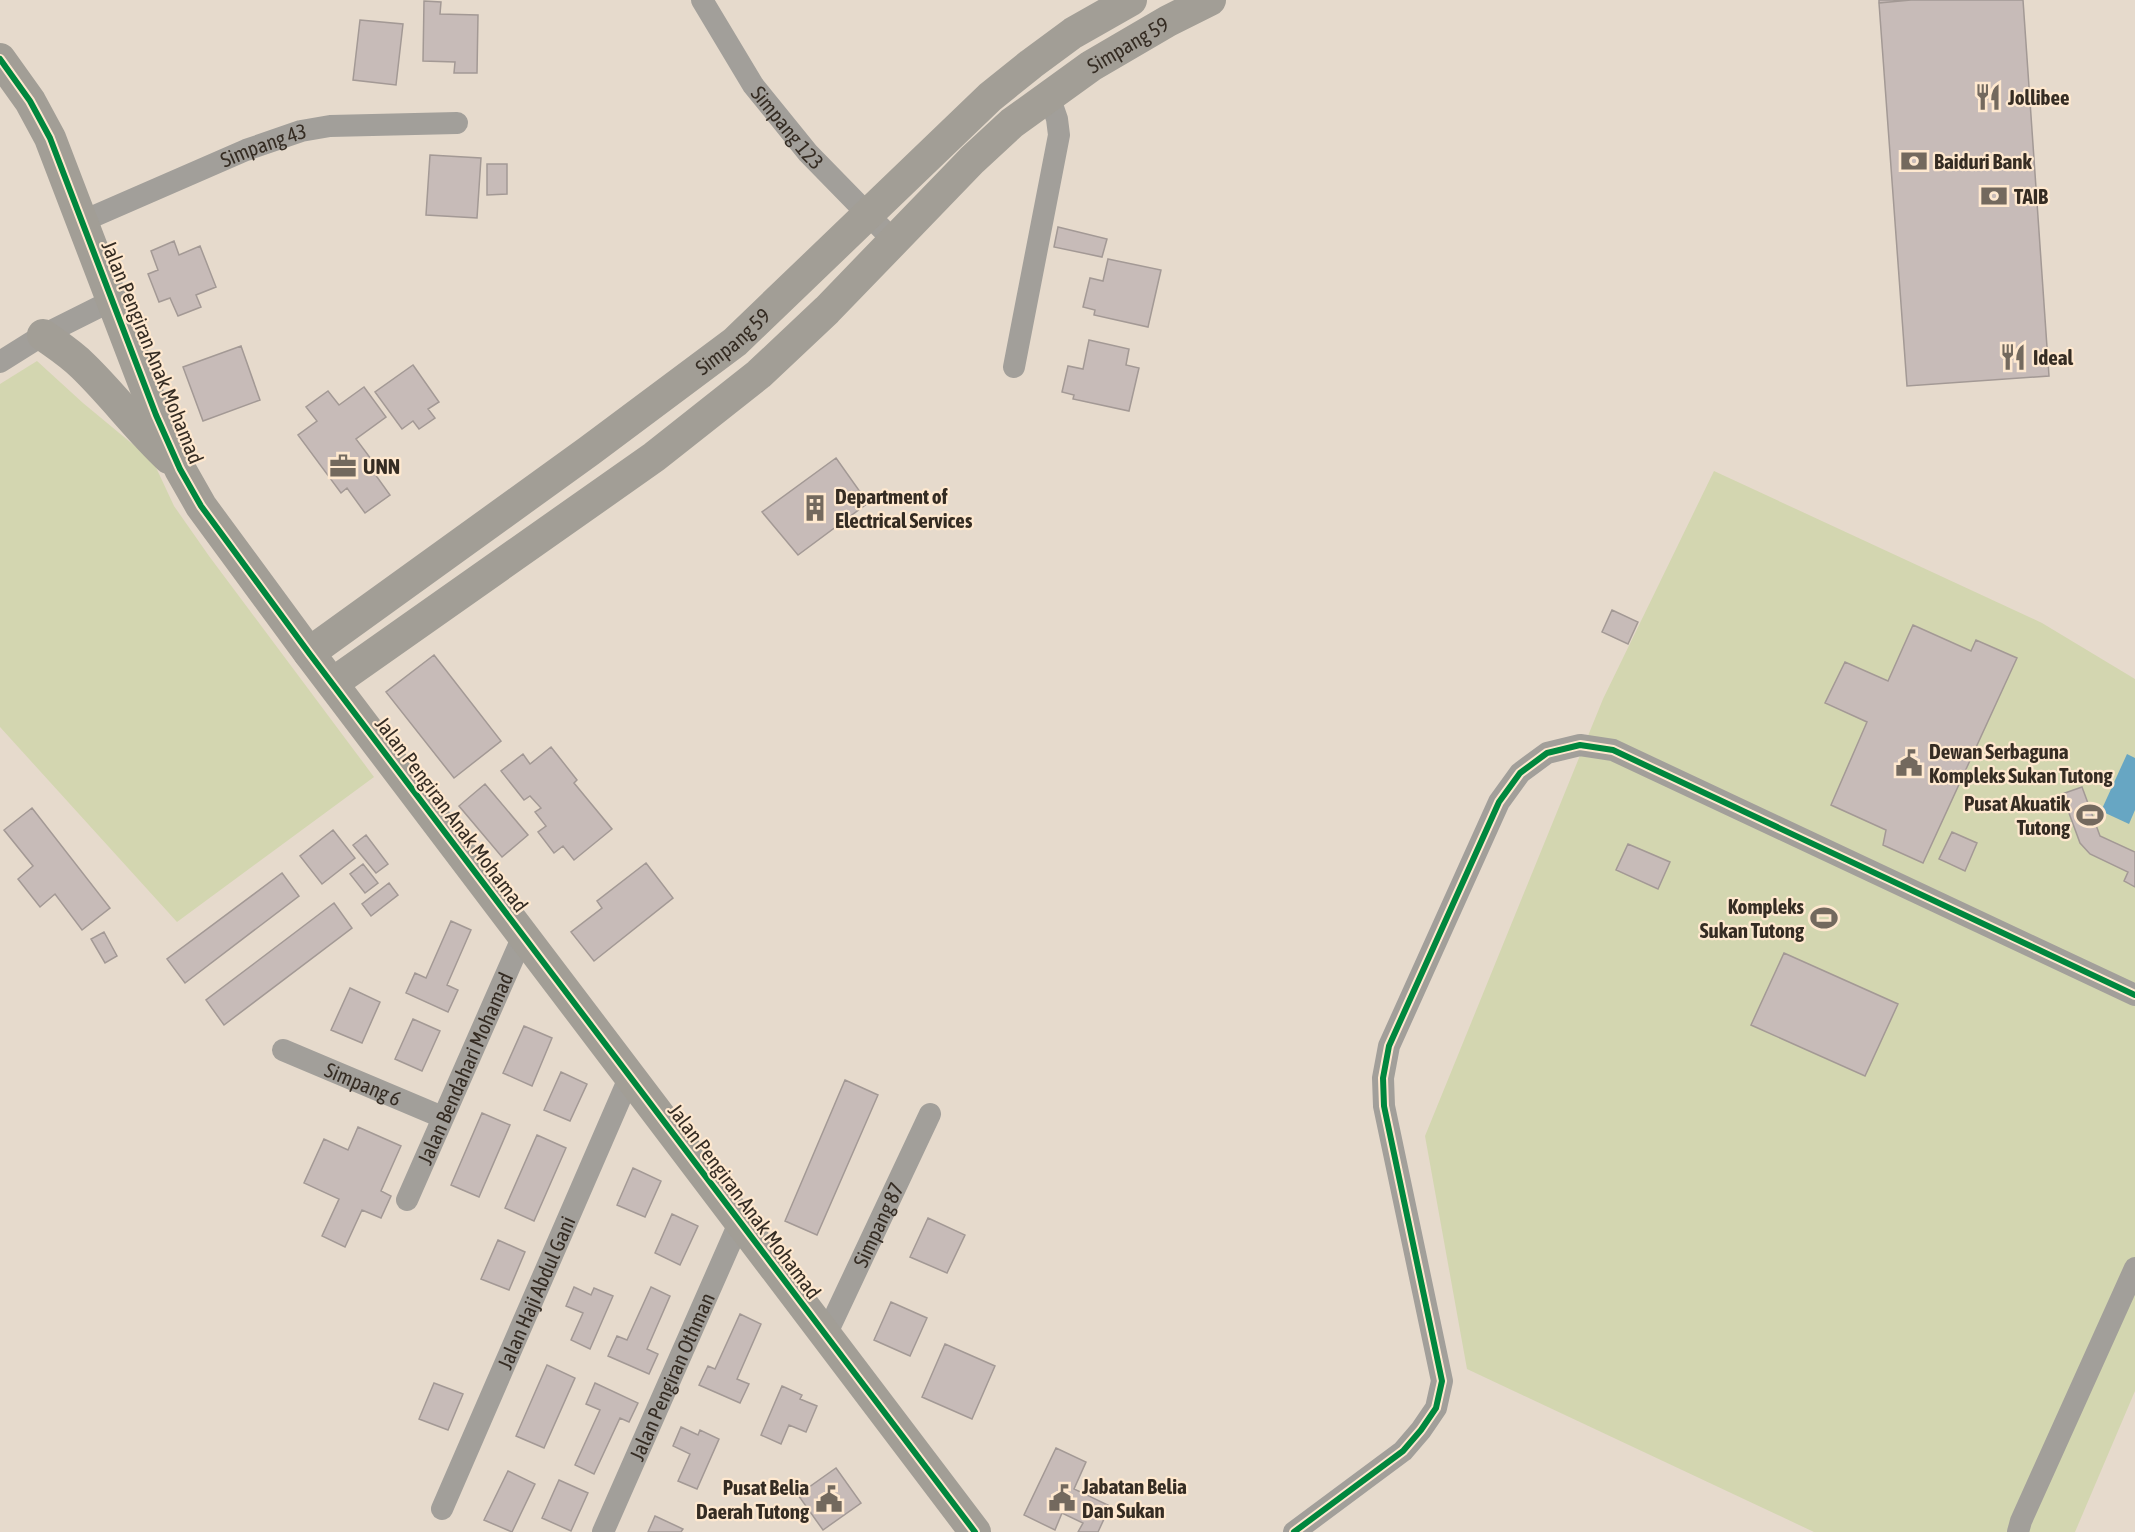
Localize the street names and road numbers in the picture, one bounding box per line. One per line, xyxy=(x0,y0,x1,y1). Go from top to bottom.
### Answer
street label: Simpang 59 xyxy=(1083,11,1173,78)
street label: Simpang 123 xyxy=(747,81,829,174)
street label: Simpang 43 xyxy=(216,118,308,172)
street label: Jalan Pengiran Anak Mohamad xyxy=(97,237,209,467)
street label: Simpang 59 xyxy=(690,303,775,380)
street label: Jalan Pengiran Anak Mohamad xyxy=(371,712,533,916)
street label: Jalan Bendahari Mohamad xyxy=(412,969,518,1168)
street label: Simpang 6 xyxy=(321,1057,405,1111)
street label: Jalan Pengiran Anak Mohamad xyxy=(664,1099,826,1303)
street label: Simpang 87 xyxy=(848,1179,908,1271)
street label: Jalan Haji Abdul Gani xyxy=(492,1212,580,1373)
street label: Jalan Pengiran Othman xyxy=(624,1289,719,1464)

